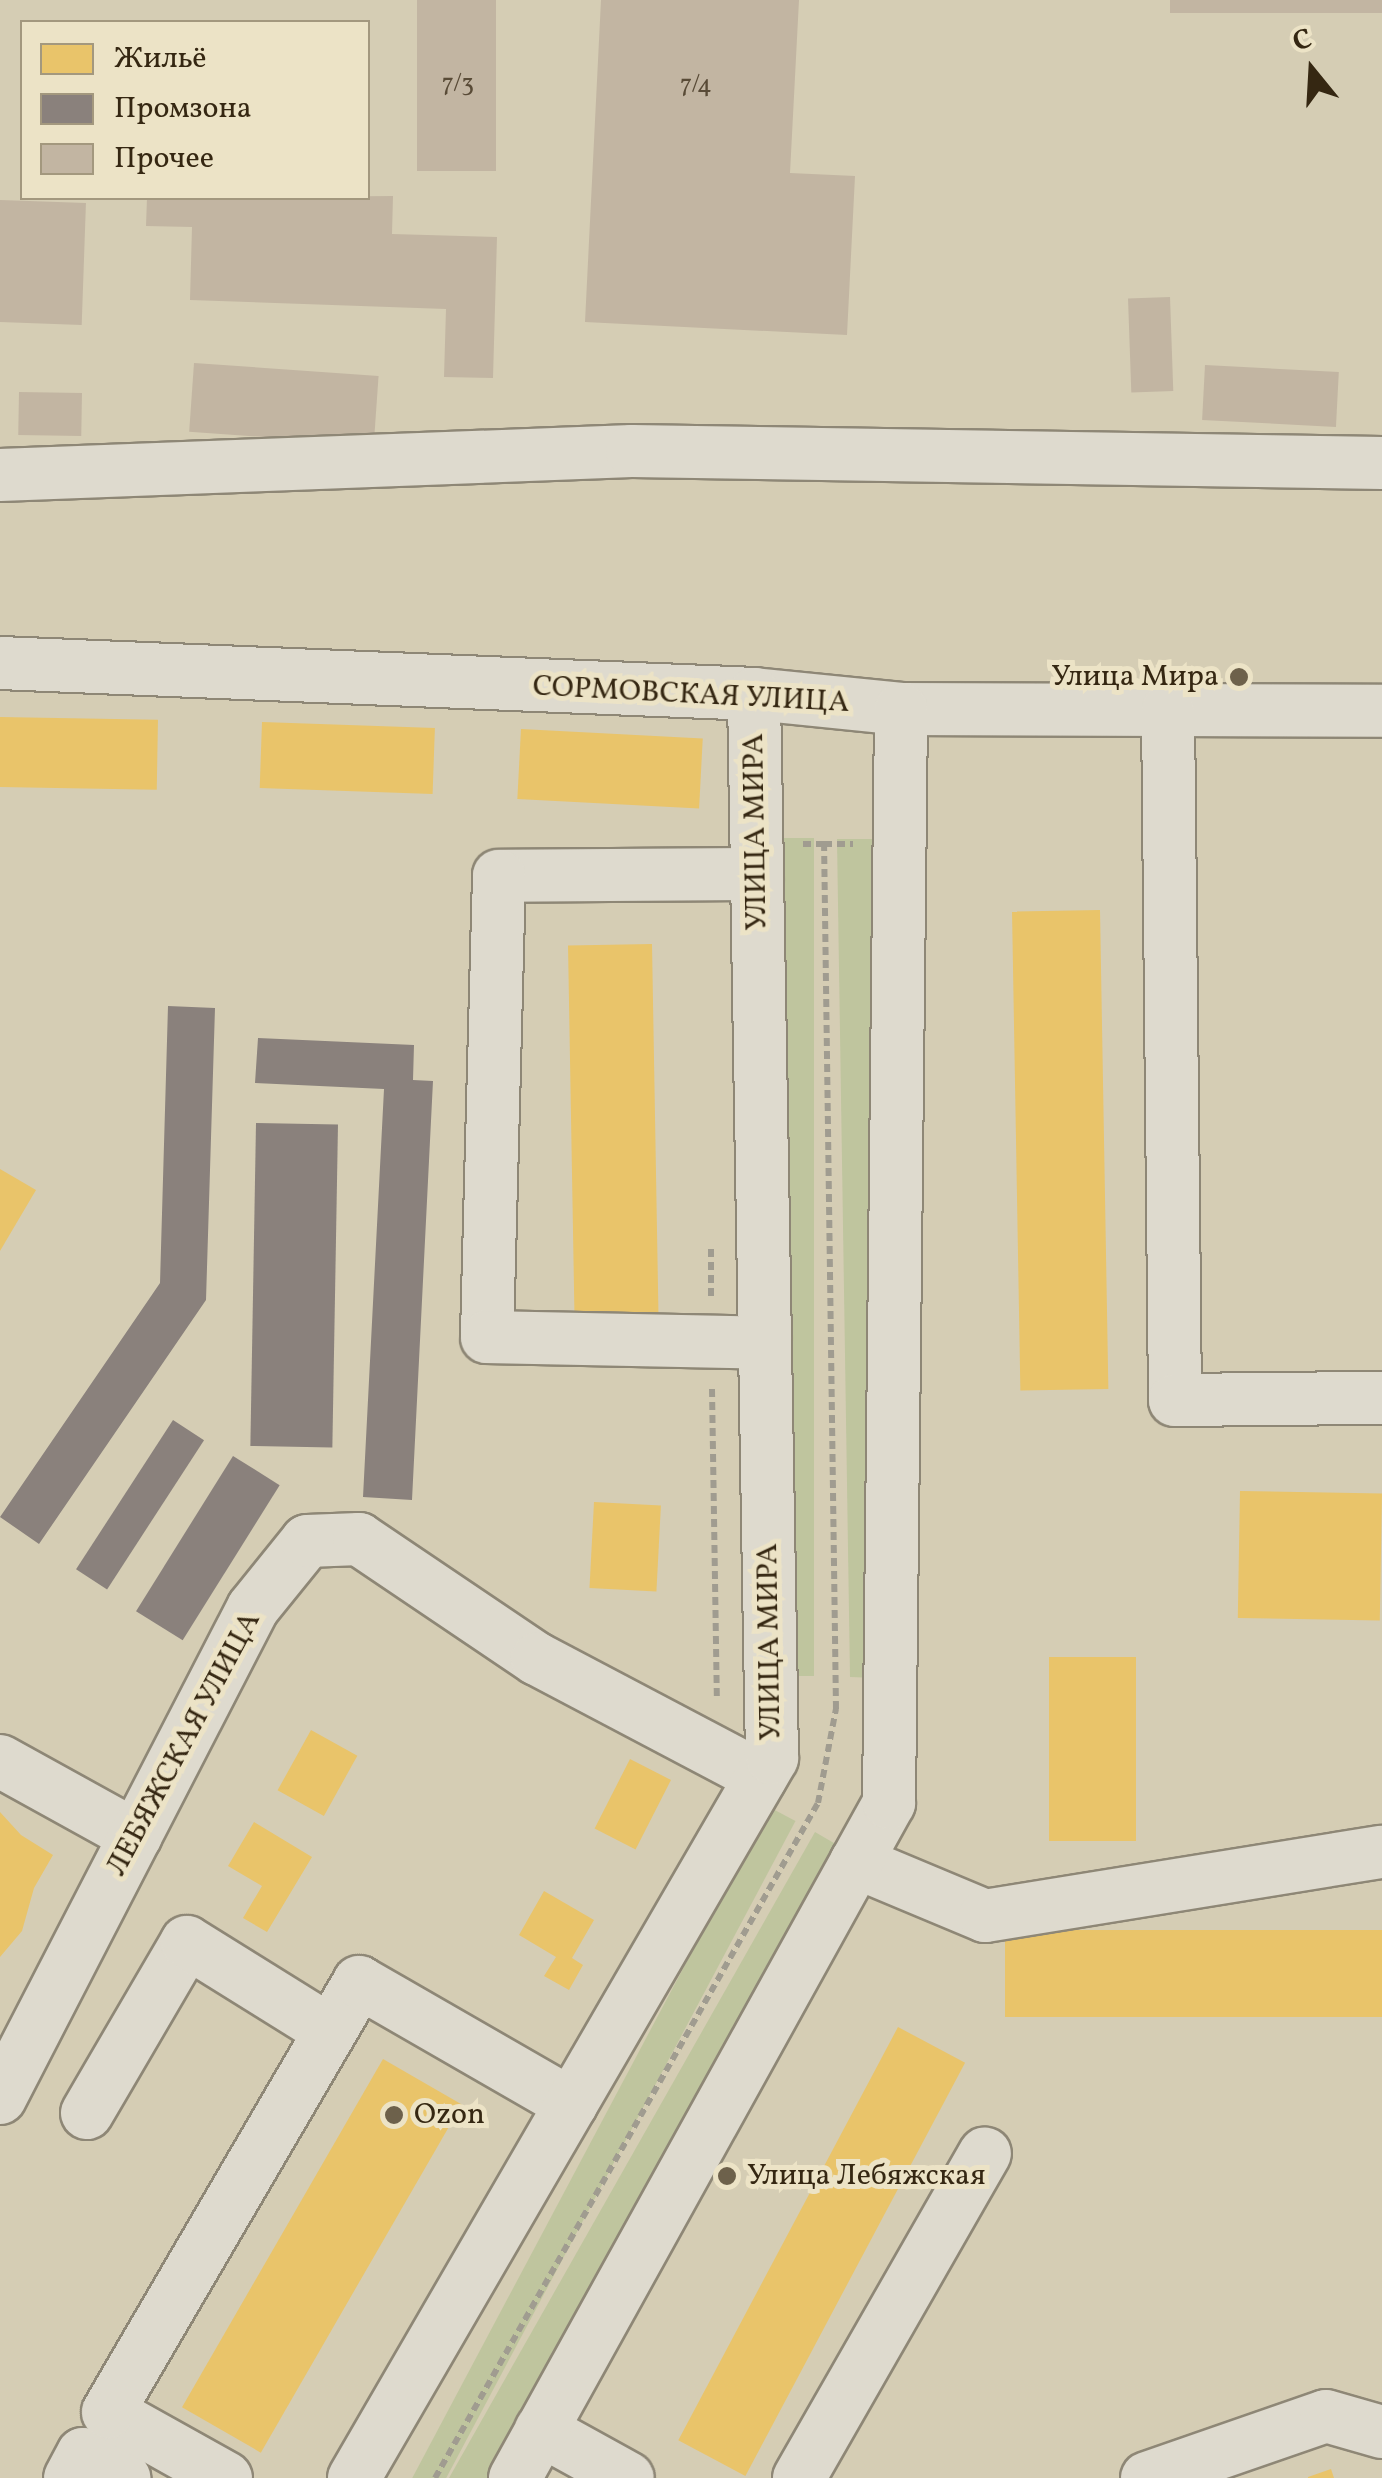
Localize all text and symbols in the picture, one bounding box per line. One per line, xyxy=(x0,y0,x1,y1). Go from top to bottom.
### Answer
legend xyxy=(20,20,370,200)
north arrow xyxy=(1262,20,1362,120)
text: С xyxy=(1288,20,1317,62)
text: Жильё xyxy=(114,38,207,80)
house number: 7/3 xyxy=(442,70,474,100)
house number: 7/4 xyxy=(680,71,712,101)
text: Промзона xyxy=(114,88,252,130)
text: Прочее xyxy=(114,138,214,180)
place label: Улица Мира xyxy=(1051,659,1219,695)
marker: Улица Мира xyxy=(1228,666,1250,688)
street label: СОРМОВСКАЯ УЛИЦА xyxy=(532,669,850,721)
street label: УЛИЦА МИРА xyxy=(736,733,776,931)
street label: УЛИЦА МИРА xyxy=(750,1543,790,1741)
street label: ЛЕБЯЖСКАЯ УЛИЦА xyxy=(99,1606,269,1882)
place label: Ozon xyxy=(414,2097,485,2133)
marker: Ozon xyxy=(383,2104,405,2126)
place label: Улица Лебяжская xyxy=(747,2158,986,2194)
marker: Улица Лебяжская xyxy=(716,2165,738,2187)

